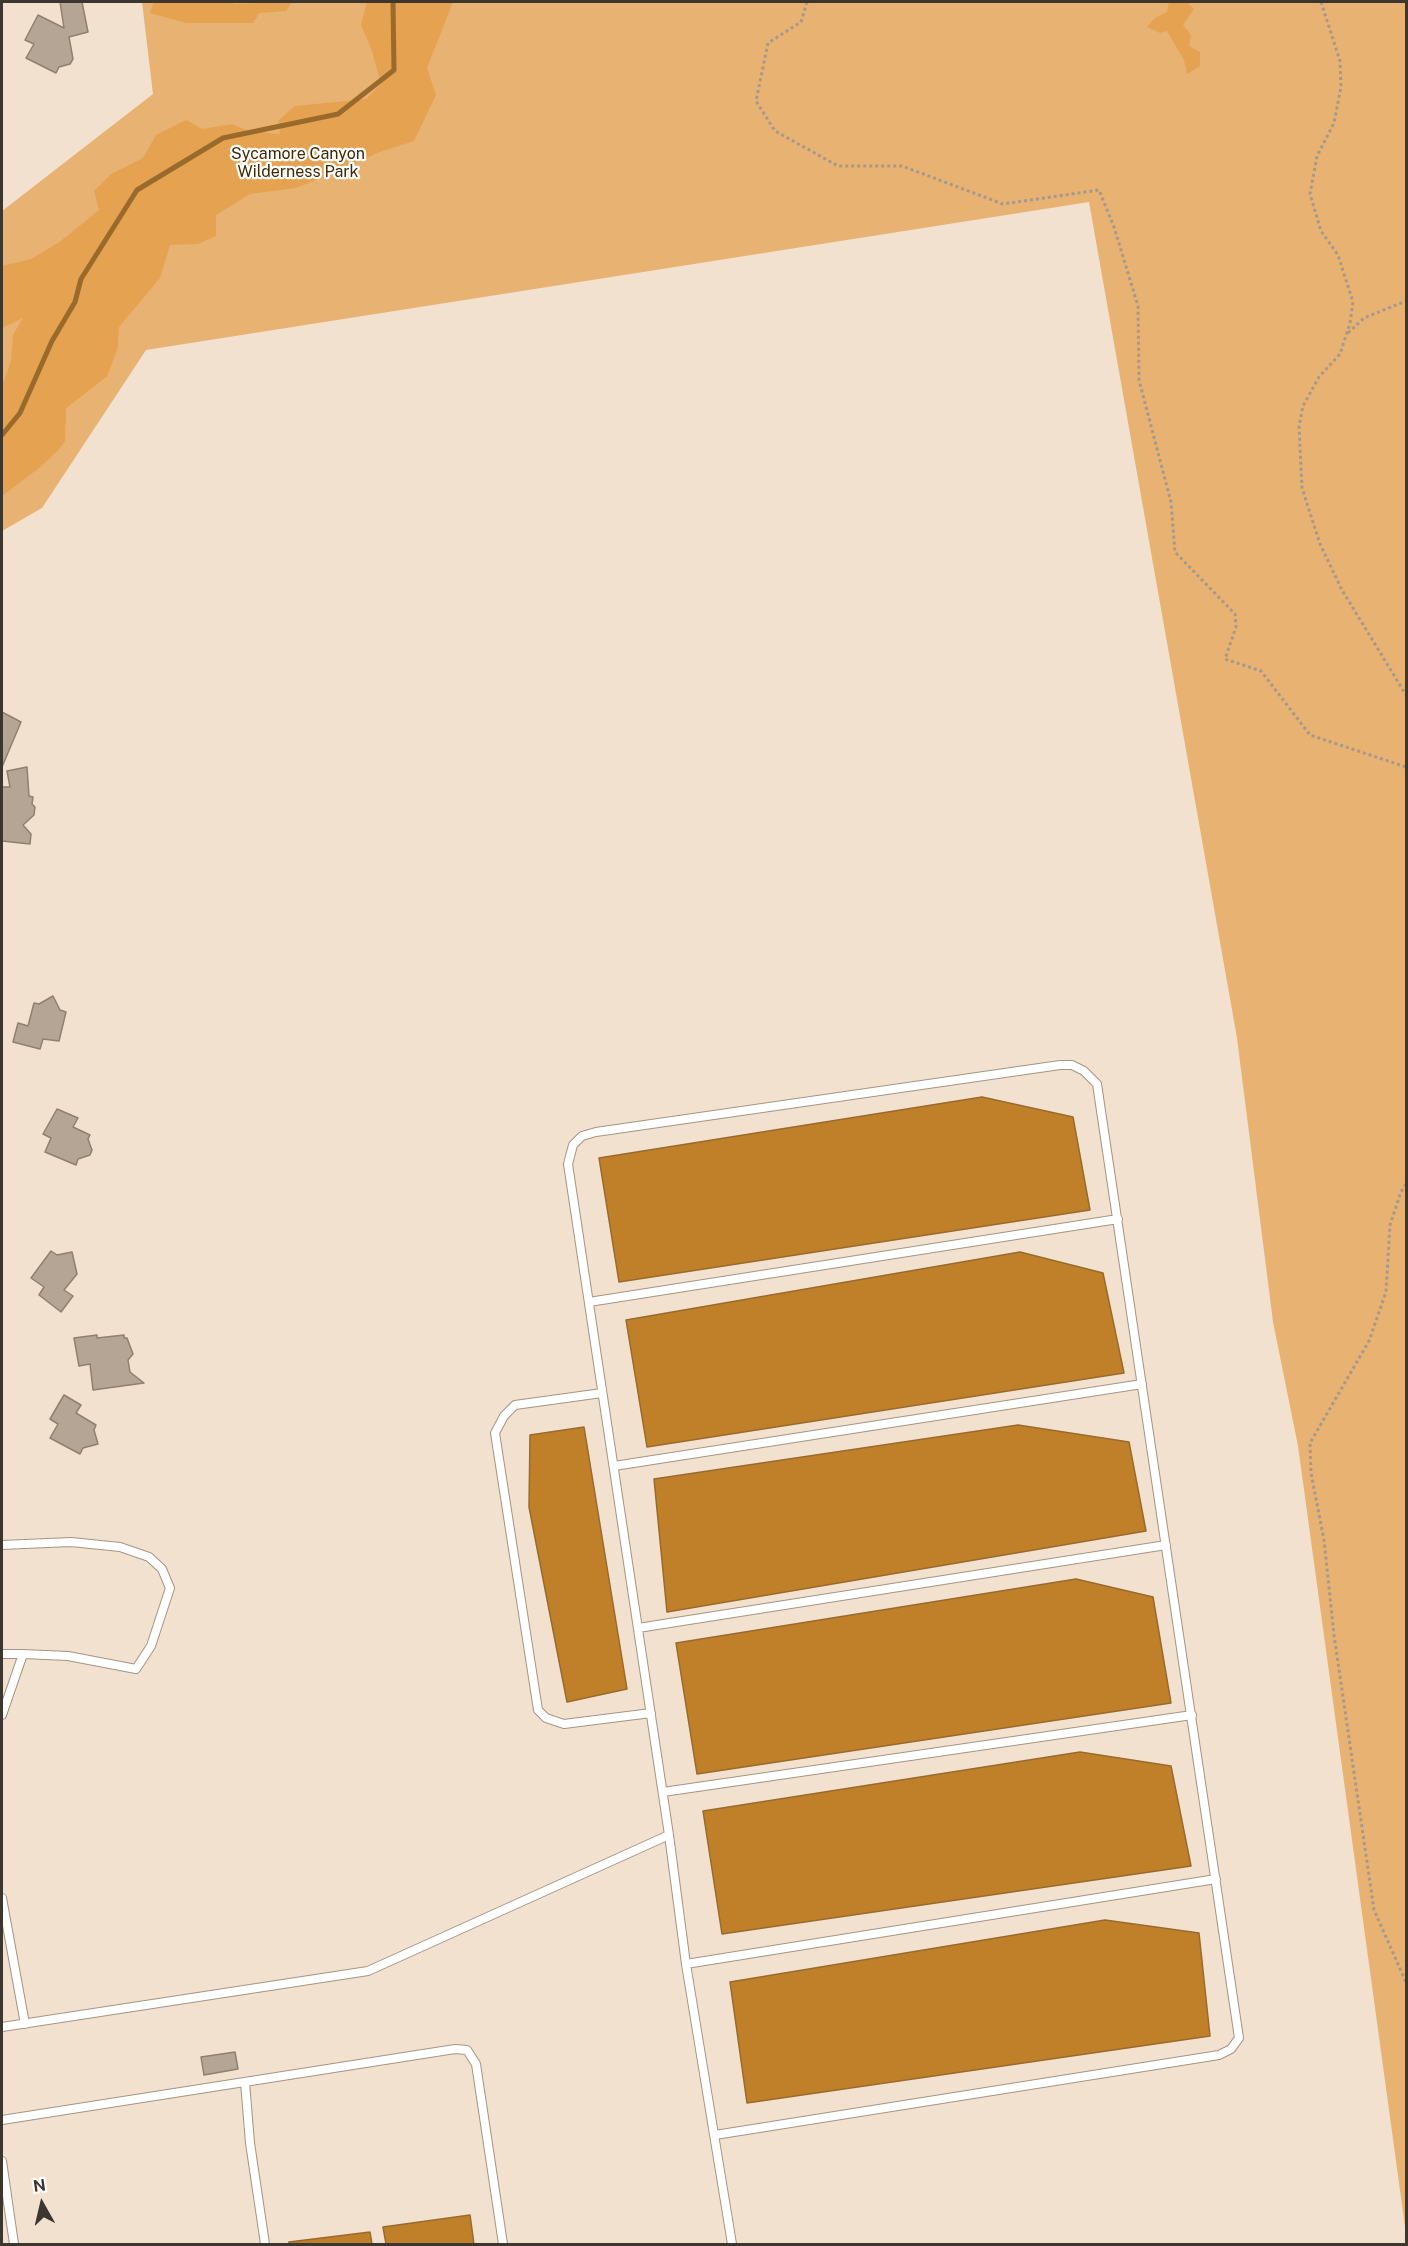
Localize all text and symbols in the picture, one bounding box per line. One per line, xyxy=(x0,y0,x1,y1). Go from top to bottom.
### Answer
park label: Sycamore Canyon Wilderness Park xyxy=(231,144,365,182)
north arrow xyxy=(12,2174,72,2234)
text: N xyxy=(32,2175,47,2196)

